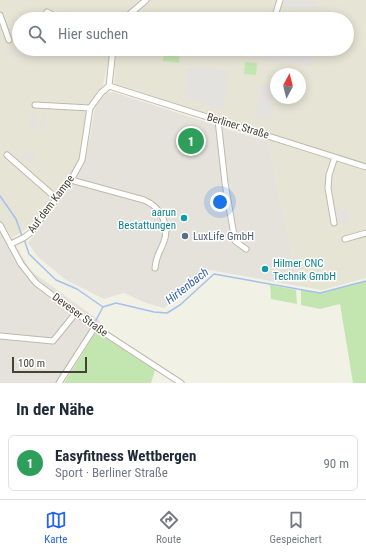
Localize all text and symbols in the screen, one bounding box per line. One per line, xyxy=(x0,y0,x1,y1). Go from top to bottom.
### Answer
search box xyxy=(12,12,354,56)
icon: search xyxy=(26,23,48,45)
text: Hier suchen xyxy=(58,25,128,43)
north arrow xyxy=(270,68,306,104)
street label: Berliner Straße xyxy=(205,110,271,142)
pin: 1 xyxy=(178,126,204,156)
street label: Auf dem Kampe xyxy=(25,172,77,236)
your location xyxy=(210,192,230,212)
place label: aarun Bestattungen xyxy=(118,206,176,232)
marker: aarun Bestattungen xyxy=(179,213,189,223)
place label: LuxLife GmbH xyxy=(193,230,254,243)
marker: LuxLife GmbH xyxy=(180,231,190,241)
place label: Hilmer CNC Technik GmbH xyxy=(273,257,336,283)
marker: Hilmer CNC Technik GmbH xyxy=(260,264,270,274)
water label: Hirtenbach xyxy=(163,265,212,307)
street label: Deveser Straße xyxy=(50,291,110,339)
scale bar xyxy=(12,355,87,374)
text: 100 m xyxy=(18,357,45,370)
text: In der Nähe xyxy=(16,399,94,419)
text: Easyfitness Wettbergen xyxy=(55,447,196,465)
text: 1 xyxy=(27,456,33,471)
text: 90 m xyxy=(323,456,349,471)
text: Sport · Berliner Straße xyxy=(55,465,168,480)
tab: Karte xyxy=(44,509,68,546)
tab: Route xyxy=(156,509,181,546)
tab: Gespeichert xyxy=(270,509,322,546)

